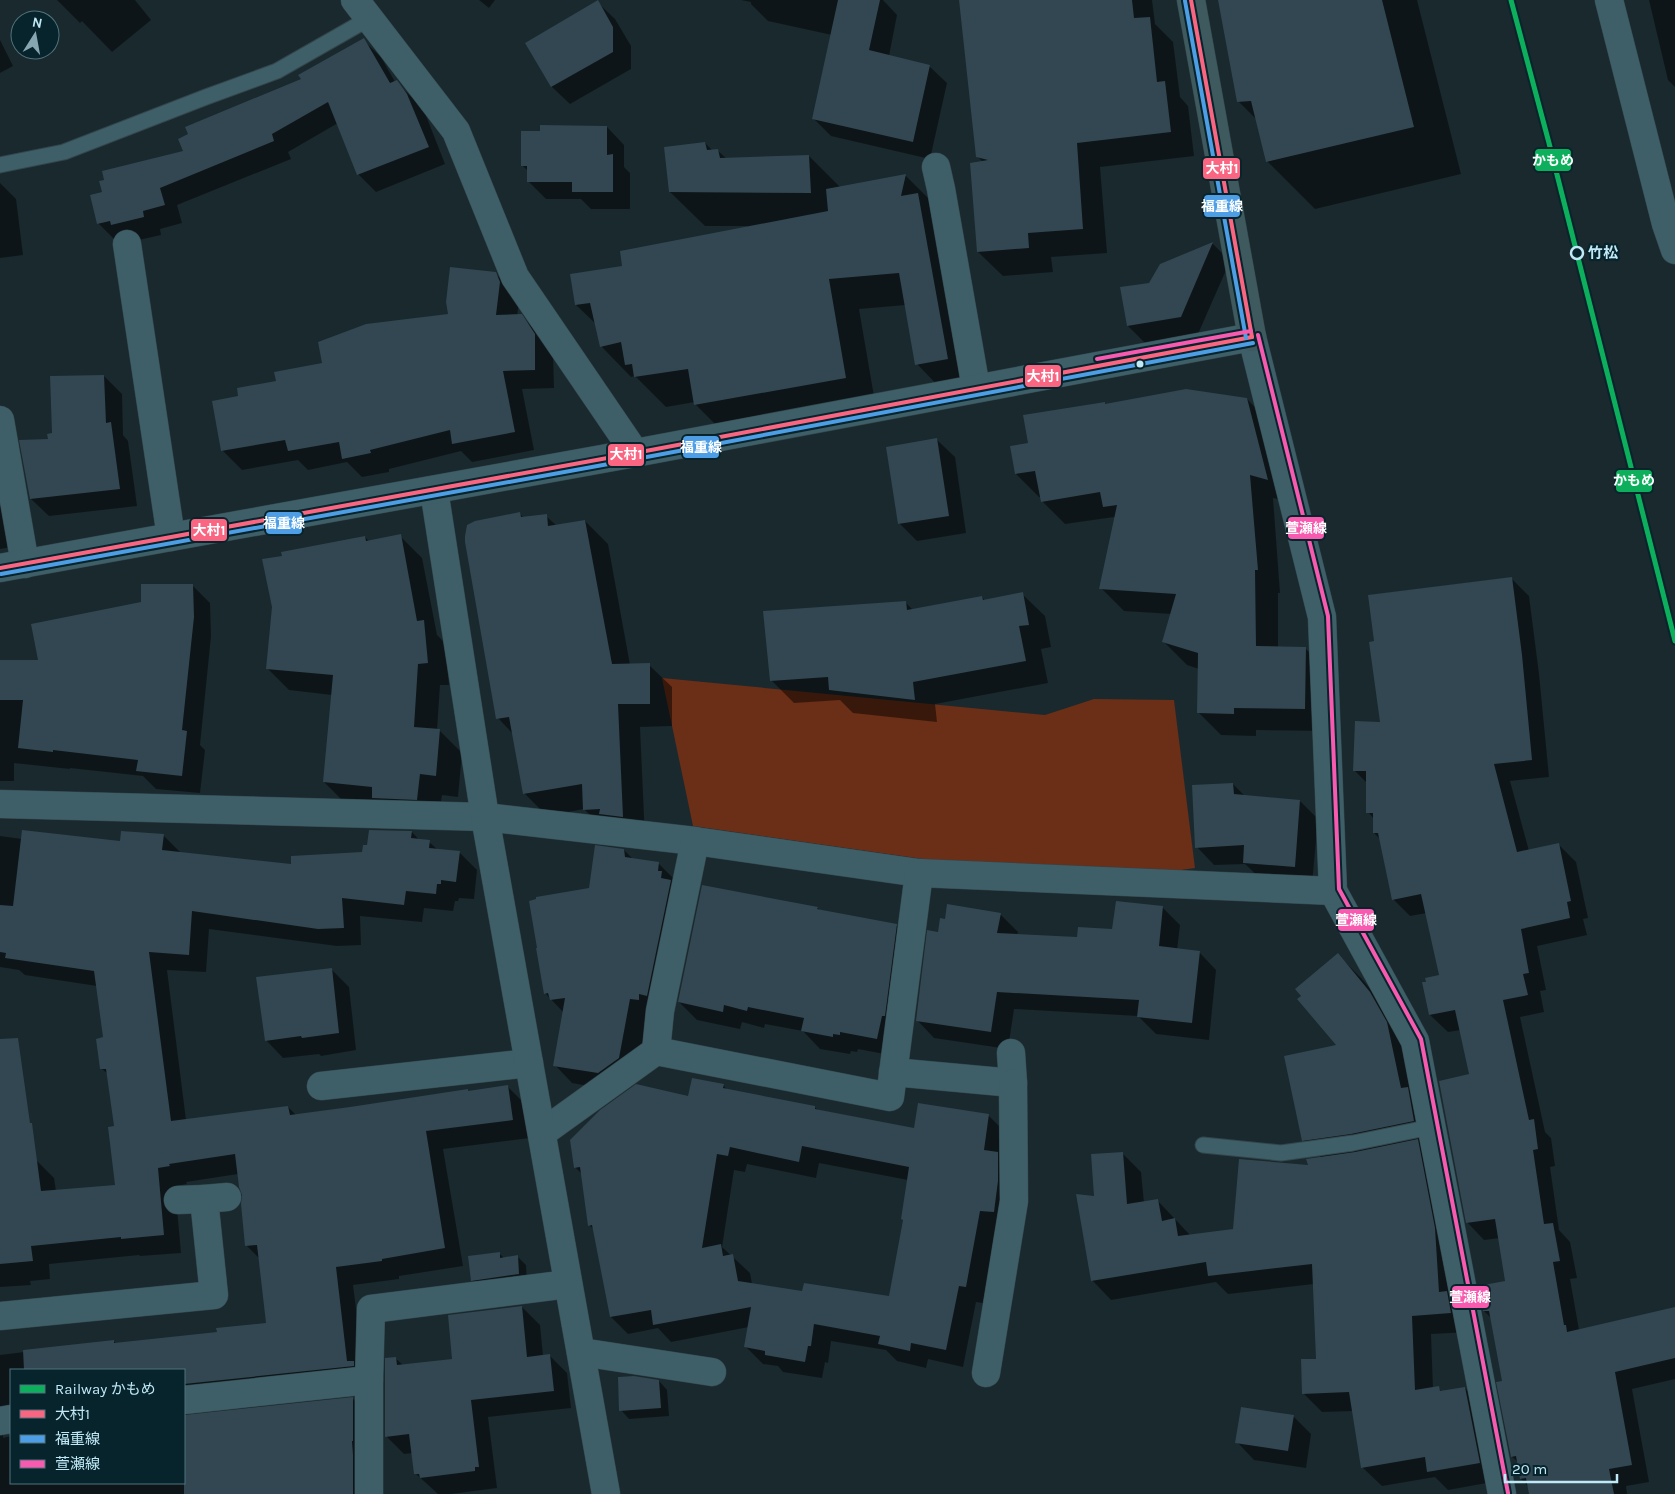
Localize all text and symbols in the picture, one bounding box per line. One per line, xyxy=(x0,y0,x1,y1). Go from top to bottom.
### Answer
north arrow xyxy=(10,10,60,60)
text: N xyxy=(31,13,44,32)
line badge: かもめ xyxy=(1534,148,1572,172)
text: かもめ xyxy=(1532,152,1574,169)
line badge: 大村1 xyxy=(1202,157,1241,180)
text: 大村1 xyxy=(1206,160,1239,177)
line badge: 福重線 xyxy=(1203,194,1241,218)
text: 福重線 xyxy=(1201,198,1243,215)
place label: 竹松 xyxy=(1588,244,1618,262)
marker: 竹松 xyxy=(1570,246,1584,260)
unlabelled marker xyxy=(1135,359,1145,369)
line badge: 大村1 xyxy=(1024,364,1062,388)
text: 大村1 xyxy=(1027,368,1060,385)
line badge: 福重線 xyxy=(682,435,720,459)
text: 福重線 xyxy=(680,439,722,456)
line badge: 大村1 xyxy=(607,443,645,467)
text: 大村1 xyxy=(610,446,643,463)
line badge: かもめ xyxy=(1615,469,1653,493)
text: かもめ xyxy=(1613,472,1655,489)
line badge: 福重線 xyxy=(265,511,303,535)
text: 福重線 xyxy=(263,515,305,532)
line badge: 萱瀬線 xyxy=(1287,516,1325,540)
line badge: 大村1 xyxy=(190,518,228,542)
text: 萱瀬線 xyxy=(1285,520,1327,537)
text: 大村1 xyxy=(193,522,226,539)
line badge: 萱瀬線 xyxy=(1337,908,1375,932)
text: 萱瀬線 xyxy=(1335,912,1377,929)
line badge: 萱瀬線 xyxy=(1451,1285,1490,1309)
text: 萱瀬線 xyxy=(1449,1289,1491,1306)
legend xyxy=(10,1369,185,1484)
text: Railway かもめ xyxy=(55,1380,156,1398)
text: 大村1 xyxy=(55,1405,90,1423)
text: 福重線 xyxy=(55,1430,100,1448)
scale bar xyxy=(1505,1452,1618,1484)
text: 萱瀬線 xyxy=(55,1455,100,1473)
text: 20 m xyxy=(1512,1460,1547,1478)

